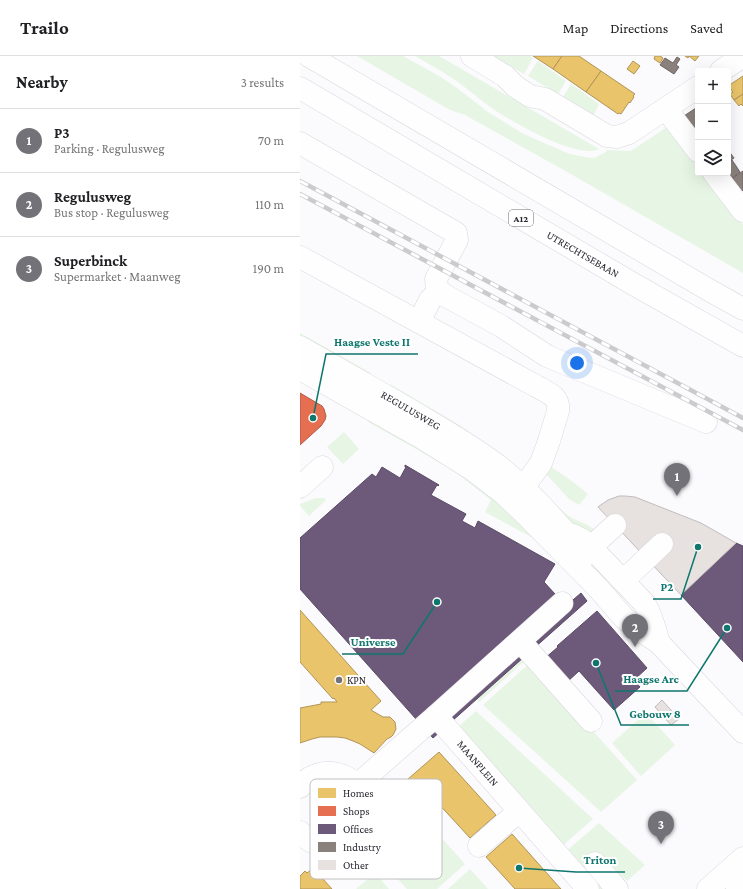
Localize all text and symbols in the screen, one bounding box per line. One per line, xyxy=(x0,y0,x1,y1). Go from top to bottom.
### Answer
text: Trailo xyxy=(20,17,69,38)
text: Map xyxy=(563,20,588,36)
text: Directions xyxy=(610,20,668,36)
text: Saved xyxy=(690,20,723,36)
map controls xyxy=(695,68,731,176)
button: + xyxy=(695,68,731,104)
text: Nearby xyxy=(16,73,68,92)
text: 3 results xyxy=(241,75,284,90)
button: − xyxy=(695,104,731,140)
text: P3 xyxy=(54,125,70,141)
text: 1 xyxy=(27,133,31,148)
text: 70 m xyxy=(258,133,284,148)
button: layers xyxy=(695,140,731,176)
text: Parking · Regulusweg xyxy=(54,141,165,156)
text: Regulusweg xyxy=(54,189,131,205)
text: 2 xyxy=(26,197,32,212)
text: 110 m xyxy=(255,197,284,212)
text: Bus stop · Regulusweg xyxy=(54,205,169,220)
road number: A12 xyxy=(509,210,533,226)
street label: UTRECHTSEBAAN xyxy=(545,228,621,280)
text: Superbinck xyxy=(54,253,127,269)
text: 3 xyxy=(26,261,32,276)
text: 190 m xyxy=(253,261,284,276)
text: Supermarket · Maanweg xyxy=(54,269,180,284)
callout: Haagse Veste II xyxy=(326,330,418,354)
text: Haagse Veste II xyxy=(334,335,410,349)
your location xyxy=(567,353,587,373)
street label: REGULUSWEG xyxy=(379,388,443,432)
pin: 1 xyxy=(664,463,690,496)
callout: P2 xyxy=(653,575,681,599)
text: P2 xyxy=(661,580,673,594)
pin: 2 xyxy=(622,614,648,647)
callout: Universe xyxy=(342,630,403,654)
text: Universe xyxy=(351,635,396,649)
callout: Haagse Arc xyxy=(615,667,687,691)
text: Haagse Arc xyxy=(623,672,679,686)
place label: KPN xyxy=(347,674,366,686)
marker: KPN xyxy=(334,675,344,685)
callout: Gebouw 8 xyxy=(621,701,689,725)
text: Gebouw 8 xyxy=(629,707,681,721)
street label: MAANPLEIN xyxy=(455,738,501,788)
legend xyxy=(310,779,442,879)
text: Homes xyxy=(343,787,374,799)
text: Shops xyxy=(343,805,370,818)
pin: 3 xyxy=(648,811,674,844)
text: Offices xyxy=(343,823,373,835)
text: Industry xyxy=(343,841,382,854)
callout: Triton xyxy=(576,848,625,872)
text: Triton xyxy=(584,853,616,867)
text: Other xyxy=(343,859,369,871)

